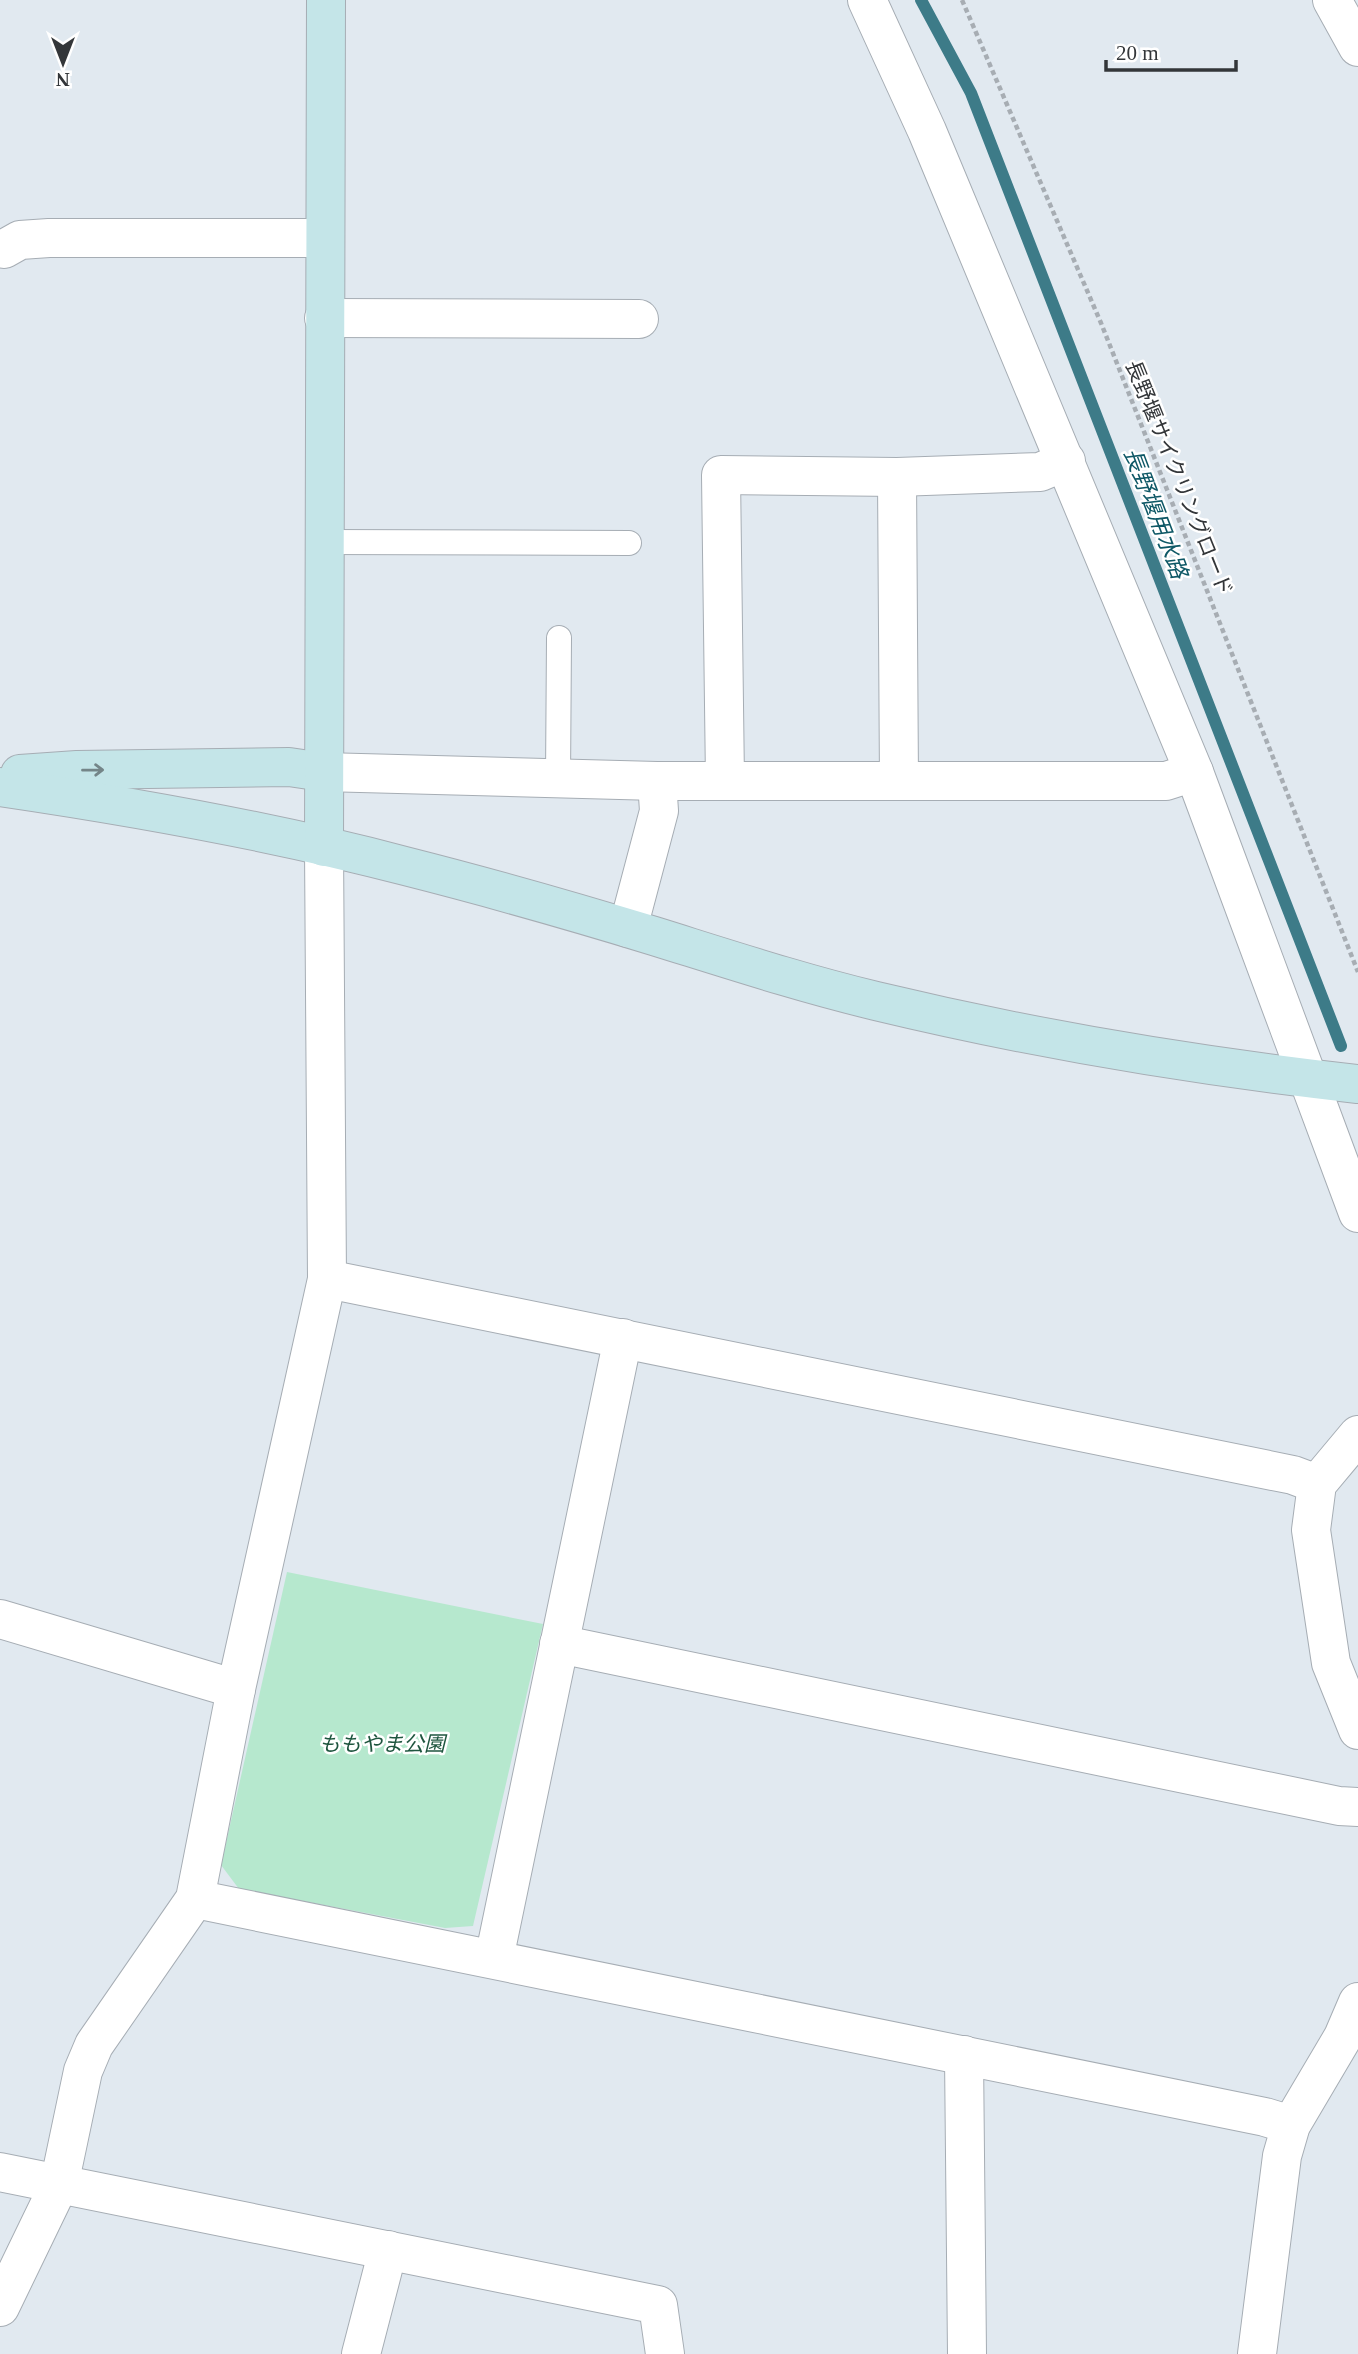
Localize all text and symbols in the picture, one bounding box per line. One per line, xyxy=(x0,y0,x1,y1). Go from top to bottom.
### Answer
north arrow xyxy=(28,28,98,98)
scale bar xyxy=(1106,28,1236,72)
text: 20 m xyxy=(1116,41,1159,65)
text: N xyxy=(56,69,70,90)
street label: 長野堰サイクリングロード xyxy=(1121,357,1237,599)
water label: 長野堰用水路 xyxy=(1119,444,1193,584)
one-way arrow xyxy=(81,763,104,777)
park label: ももやま公園 xyxy=(319,1732,448,1756)

